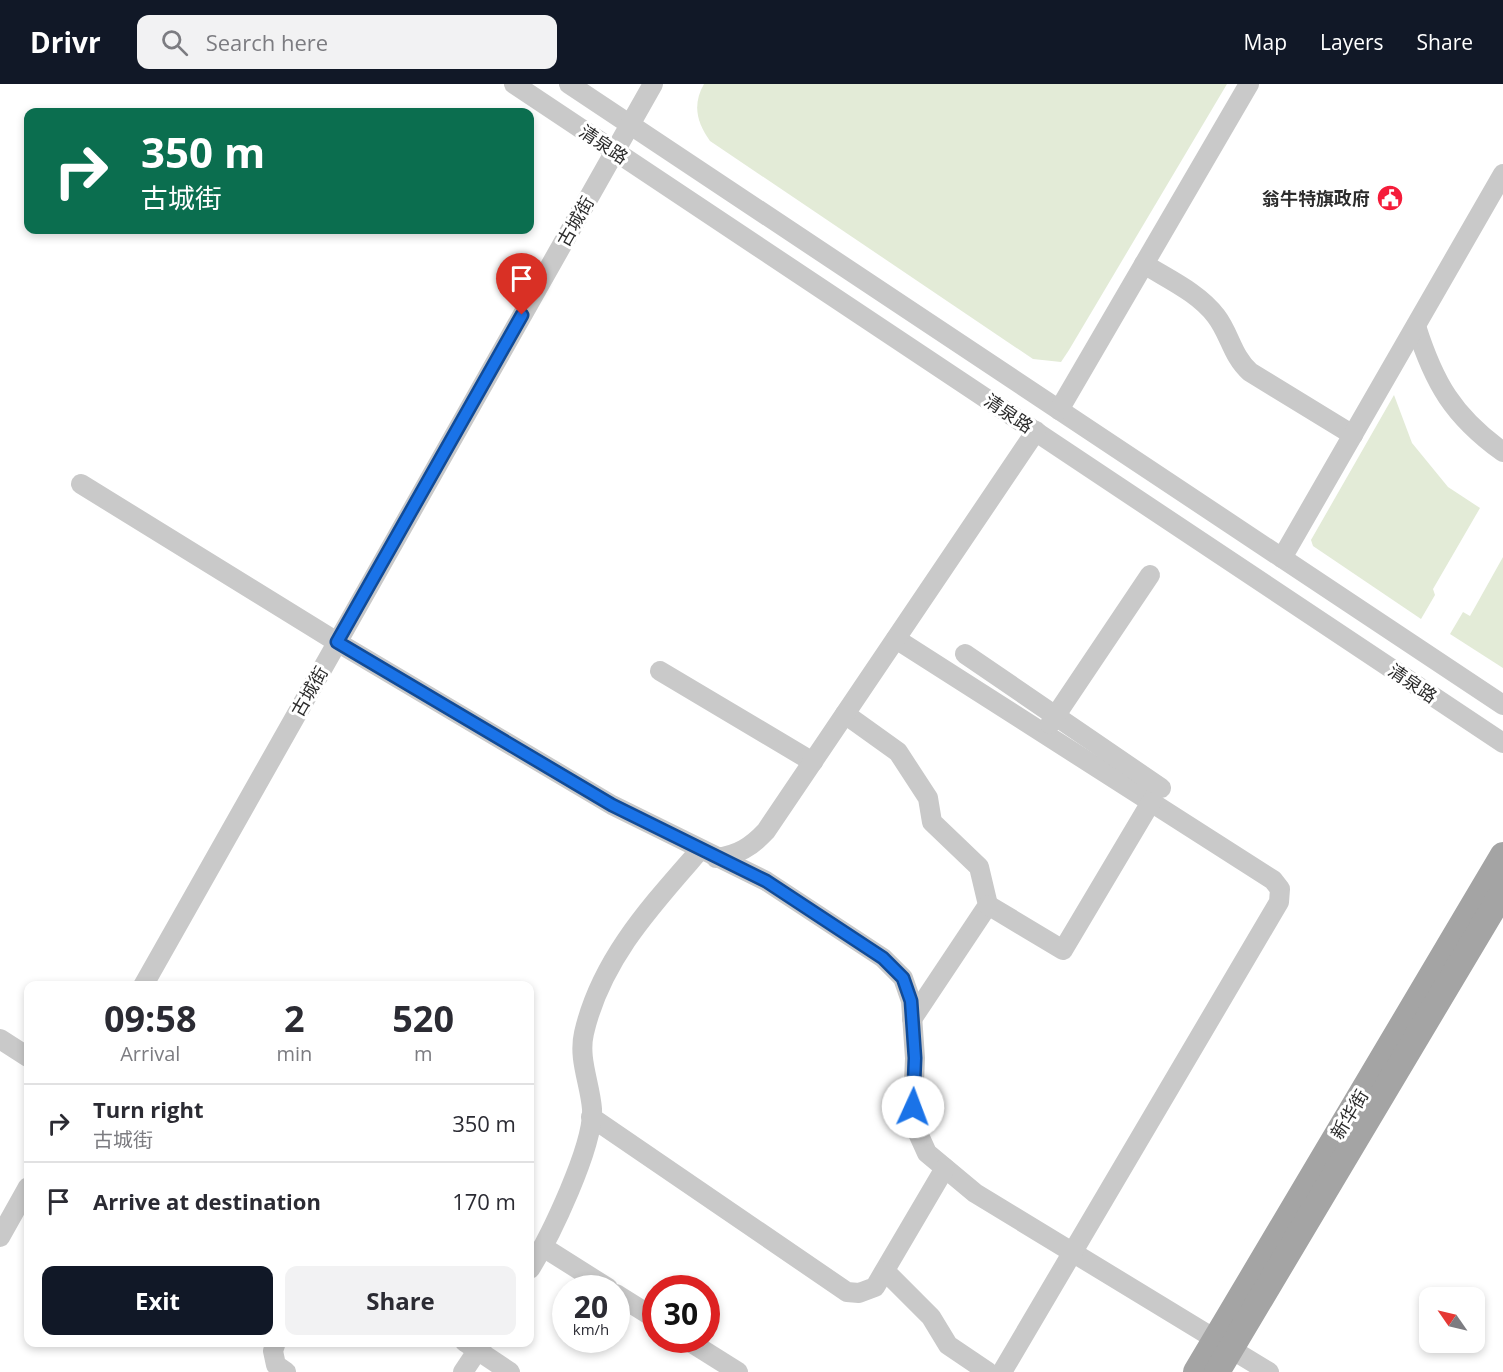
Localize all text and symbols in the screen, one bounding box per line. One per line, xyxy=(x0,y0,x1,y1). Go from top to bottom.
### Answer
search box xyxy=(137,15,557,69)
text: Drivr xyxy=(30,23,101,61)
icon: search xyxy=(158,26,191,59)
text: Search here xyxy=(206,27,328,57)
text: Map xyxy=(1244,28,1287,56)
text: Layers xyxy=(1320,28,1384,56)
text: Share xyxy=(1417,28,1473,56)
street label: 清泉路 xyxy=(575,119,633,169)
text: 350 m xyxy=(141,123,265,180)
icon: right xyxy=(42,132,120,210)
text: 古城街 xyxy=(141,179,222,216)
public building icon: 翁牛特旗政府 xyxy=(1375,183,1405,213)
place label: 翁牛特旗政府 xyxy=(1262,186,1370,210)
street label: 古城街 xyxy=(551,192,599,250)
pin xyxy=(496,253,547,315)
icon: arrive xyxy=(505,262,538,295)
street label: 清泉路 xyxy=(980,388,1038,438)
street label: 清泉路 xyxy=(1384,658,1442,708)
street label: 古城街 xyxy=(285,662,333,720)
text: 09:58 xyxy=(104,994,197,1043)
text: 2 xyxy=(284,994,305,1043)
text: 520 xyxy=(392,994,454,1043)
text: Arrival xyxy=(120,1040,180,1067)
text: min xyxy=(276,1040,312,1067)
text: m xyxy=(414,1040,432,1067)
position arrow xyxy=(881,1075,945,1139)
street label: 新华街 xyxy=(1325,1085,1373,1143)
text: Turn right xyxy=(93,1094,204,1124)
icon: right xyxy=(42,1107,75,1140)
text: 350 m xyxy=(452,1108,516,1138)
text: 古城街 xyxy=(93,1126,153,1153)
icon: arrive xyxy=(42,1185,75,1218)
text: Arrive at destination xyxy=(93,1186,321,1216)
text: 170 m xyxy=(452,1186,516,1216)
button: Exit xyxy=(42,1266,273,1335)
button: Share xyxy=(285,1266,516,1335)
speed limit sign: 30 xyxy=(642,1275,720,1353)
text: 20 xyxy=(574,1286,608,1327)
north arrow xyxy=(1419,1287,1485,1353)
map controls xyxy=(1419,1287,1485,1353)
text: km/h xyxy=(573,1319,609,1339)

